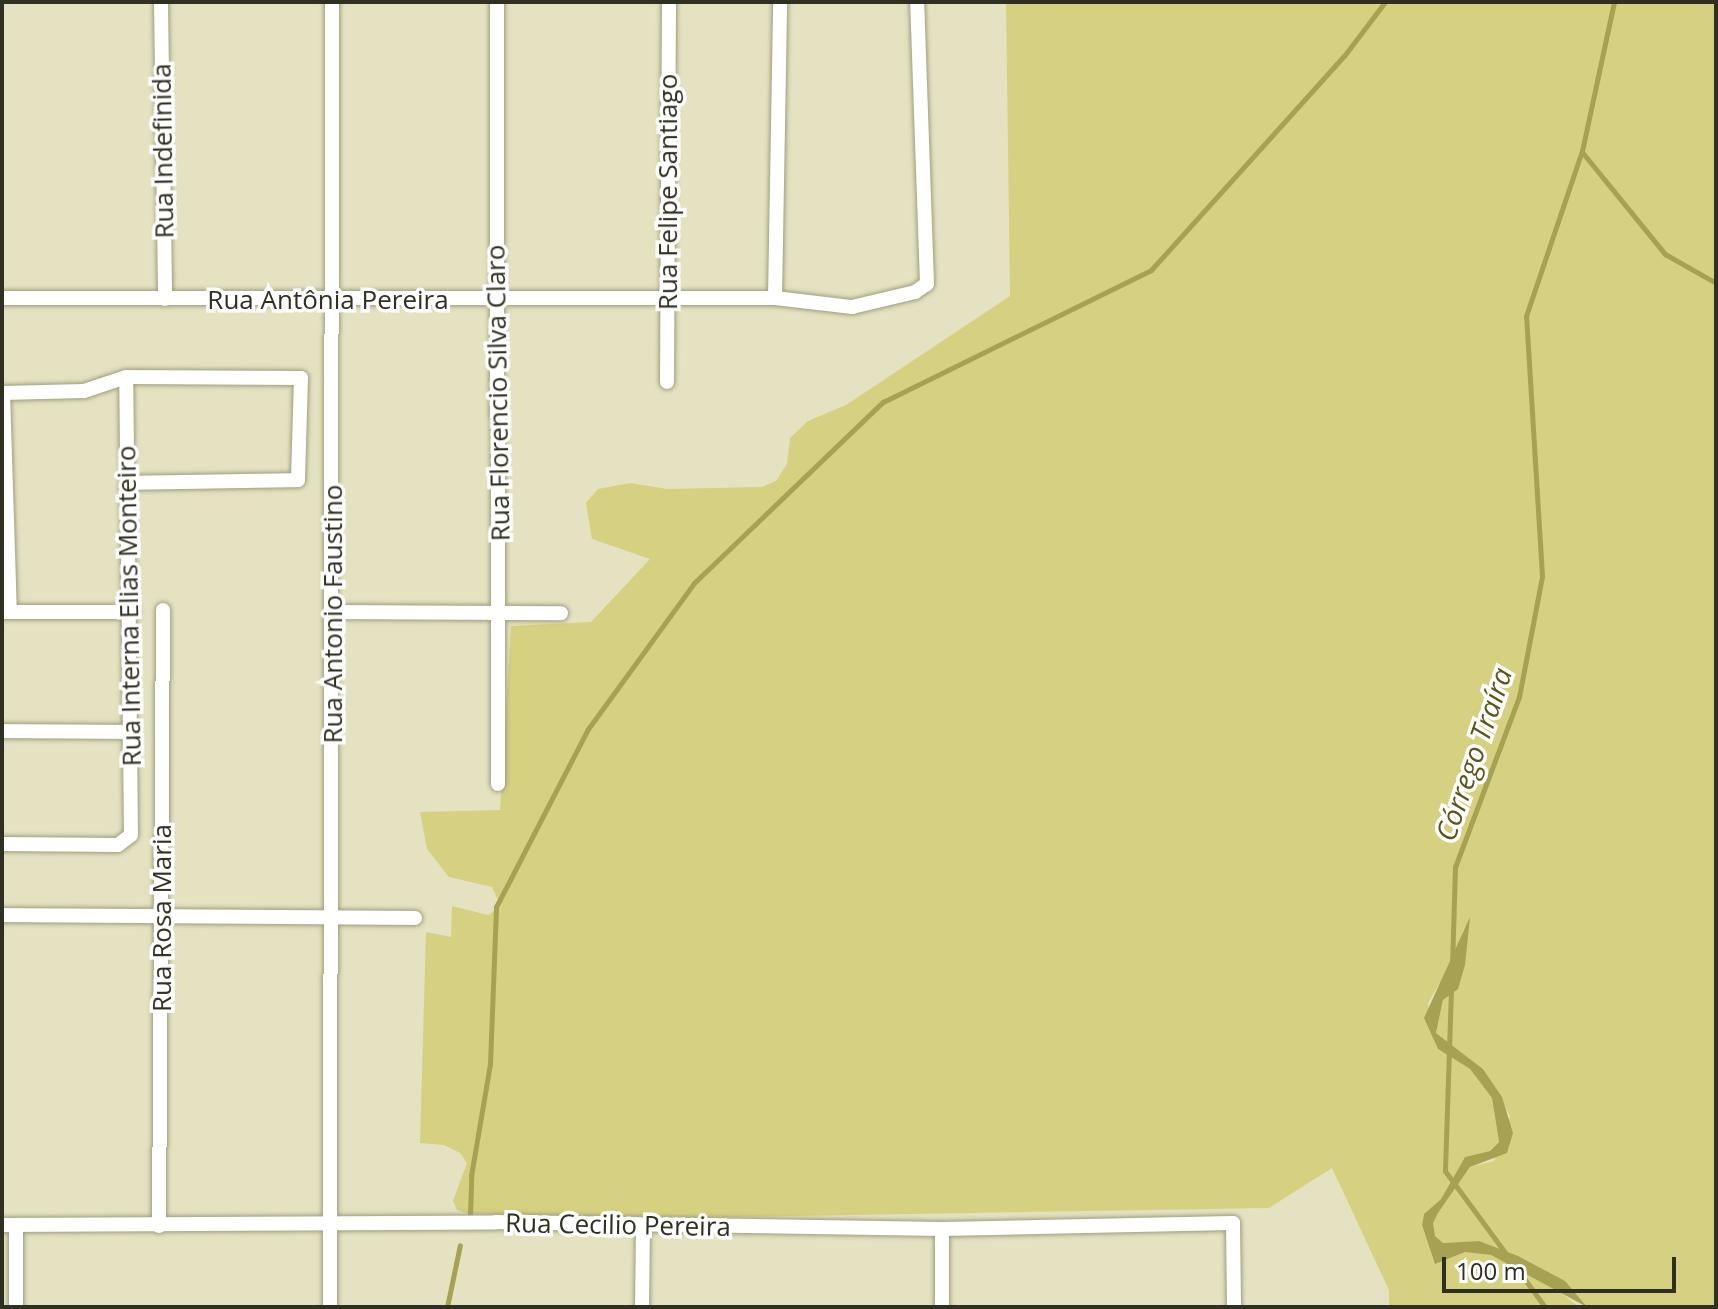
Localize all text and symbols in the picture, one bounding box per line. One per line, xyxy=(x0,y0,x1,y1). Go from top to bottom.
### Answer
street label: Rua Indefinida xyxy=(146,63,180,239)
street label: Rua Felipe Santiago xyxy=(652,74,684,310)
street label: Rua Florencio Silva Claro xyxy=(480,244,516,542)
street label: Rua Antônia Pereira xyxy=(207,284,449,316)
street label: Rua Interna Elias Monteiro xyxy=(111,445,147,767)
street label: Rua Antonio Faustino xyxy=(317,484,349,744)
water label: Córrego Traíra xyxy=(1428,663,1518,845)
street label: Rua Rosa Maria xyxy=(146,824,178,1012)
street label: Rua Cecilio Pereira xyxy=(505,1207,731,1243)
scale bar xyxy=(1446,1241,1680,1291)
text: 100 m xyxy=(1456,1254,1526,1287)

